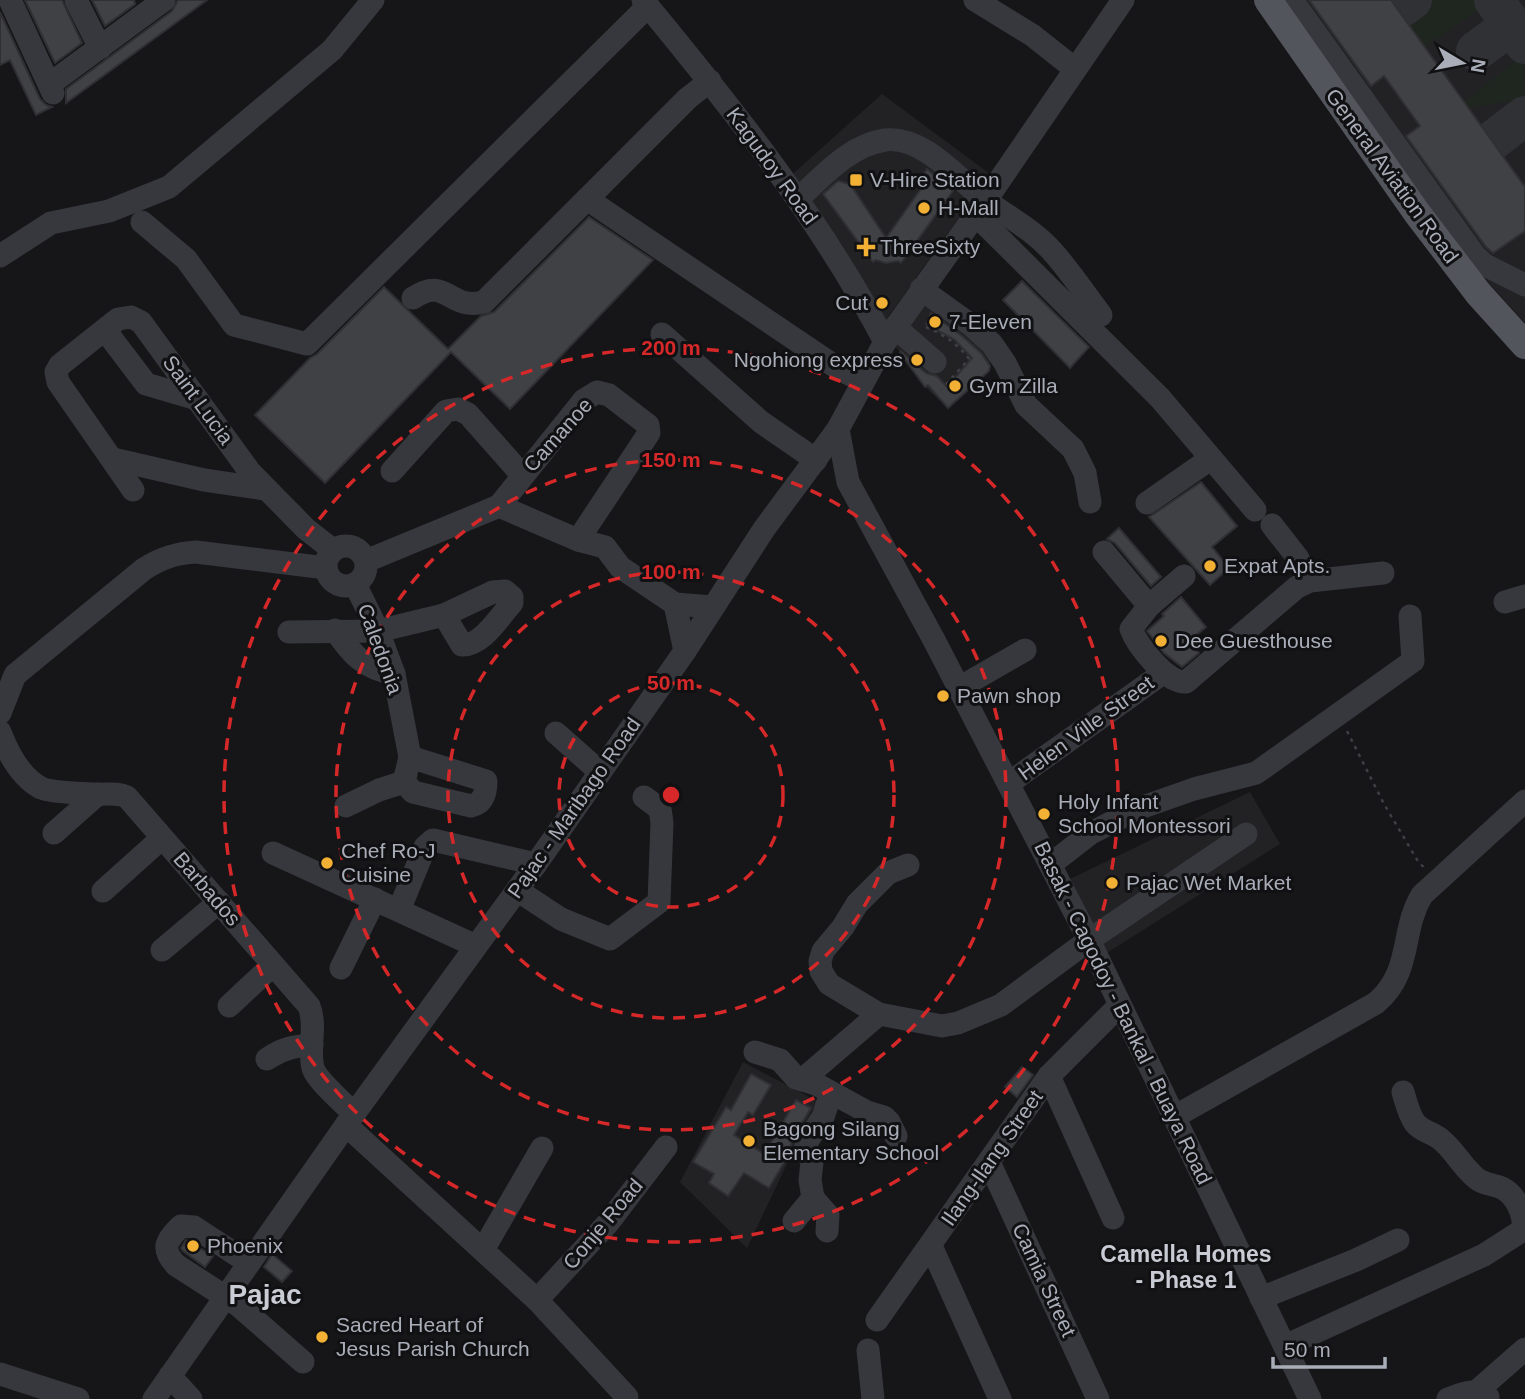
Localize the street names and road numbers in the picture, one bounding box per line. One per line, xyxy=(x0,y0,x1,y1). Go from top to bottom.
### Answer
street label: General Aviation Road xyxy=(1321,84,1463,267)
street label: Kagudoy Road xyxy=(722,103,823,229)
street label: Saint Lucia xyxy=(159,351,238,449)
street label: Camanoe xyxy=(519,393,597,476)
street label: Caledonia xyxy=(353,600,408,697)
street label: Helen Ville Street xyxy=(1013,671,1158,784)
street label: Pajac - Maribago Road xyxy=(503,713,645,902)
street label: Basak - Cagodoy - Bankal - Buaya Road xyxy=(1030,838,1217,1188)
street label: Barbados xyxy=(169,847,246,930)
street label: Ilang-Ilang Street xyxy=(936,1085,1047,1230)
street label: Conje Road xyxy=(558,1174,647,1274)
street label: Camia Street xyxy=(1008,1219,1081,1340)

